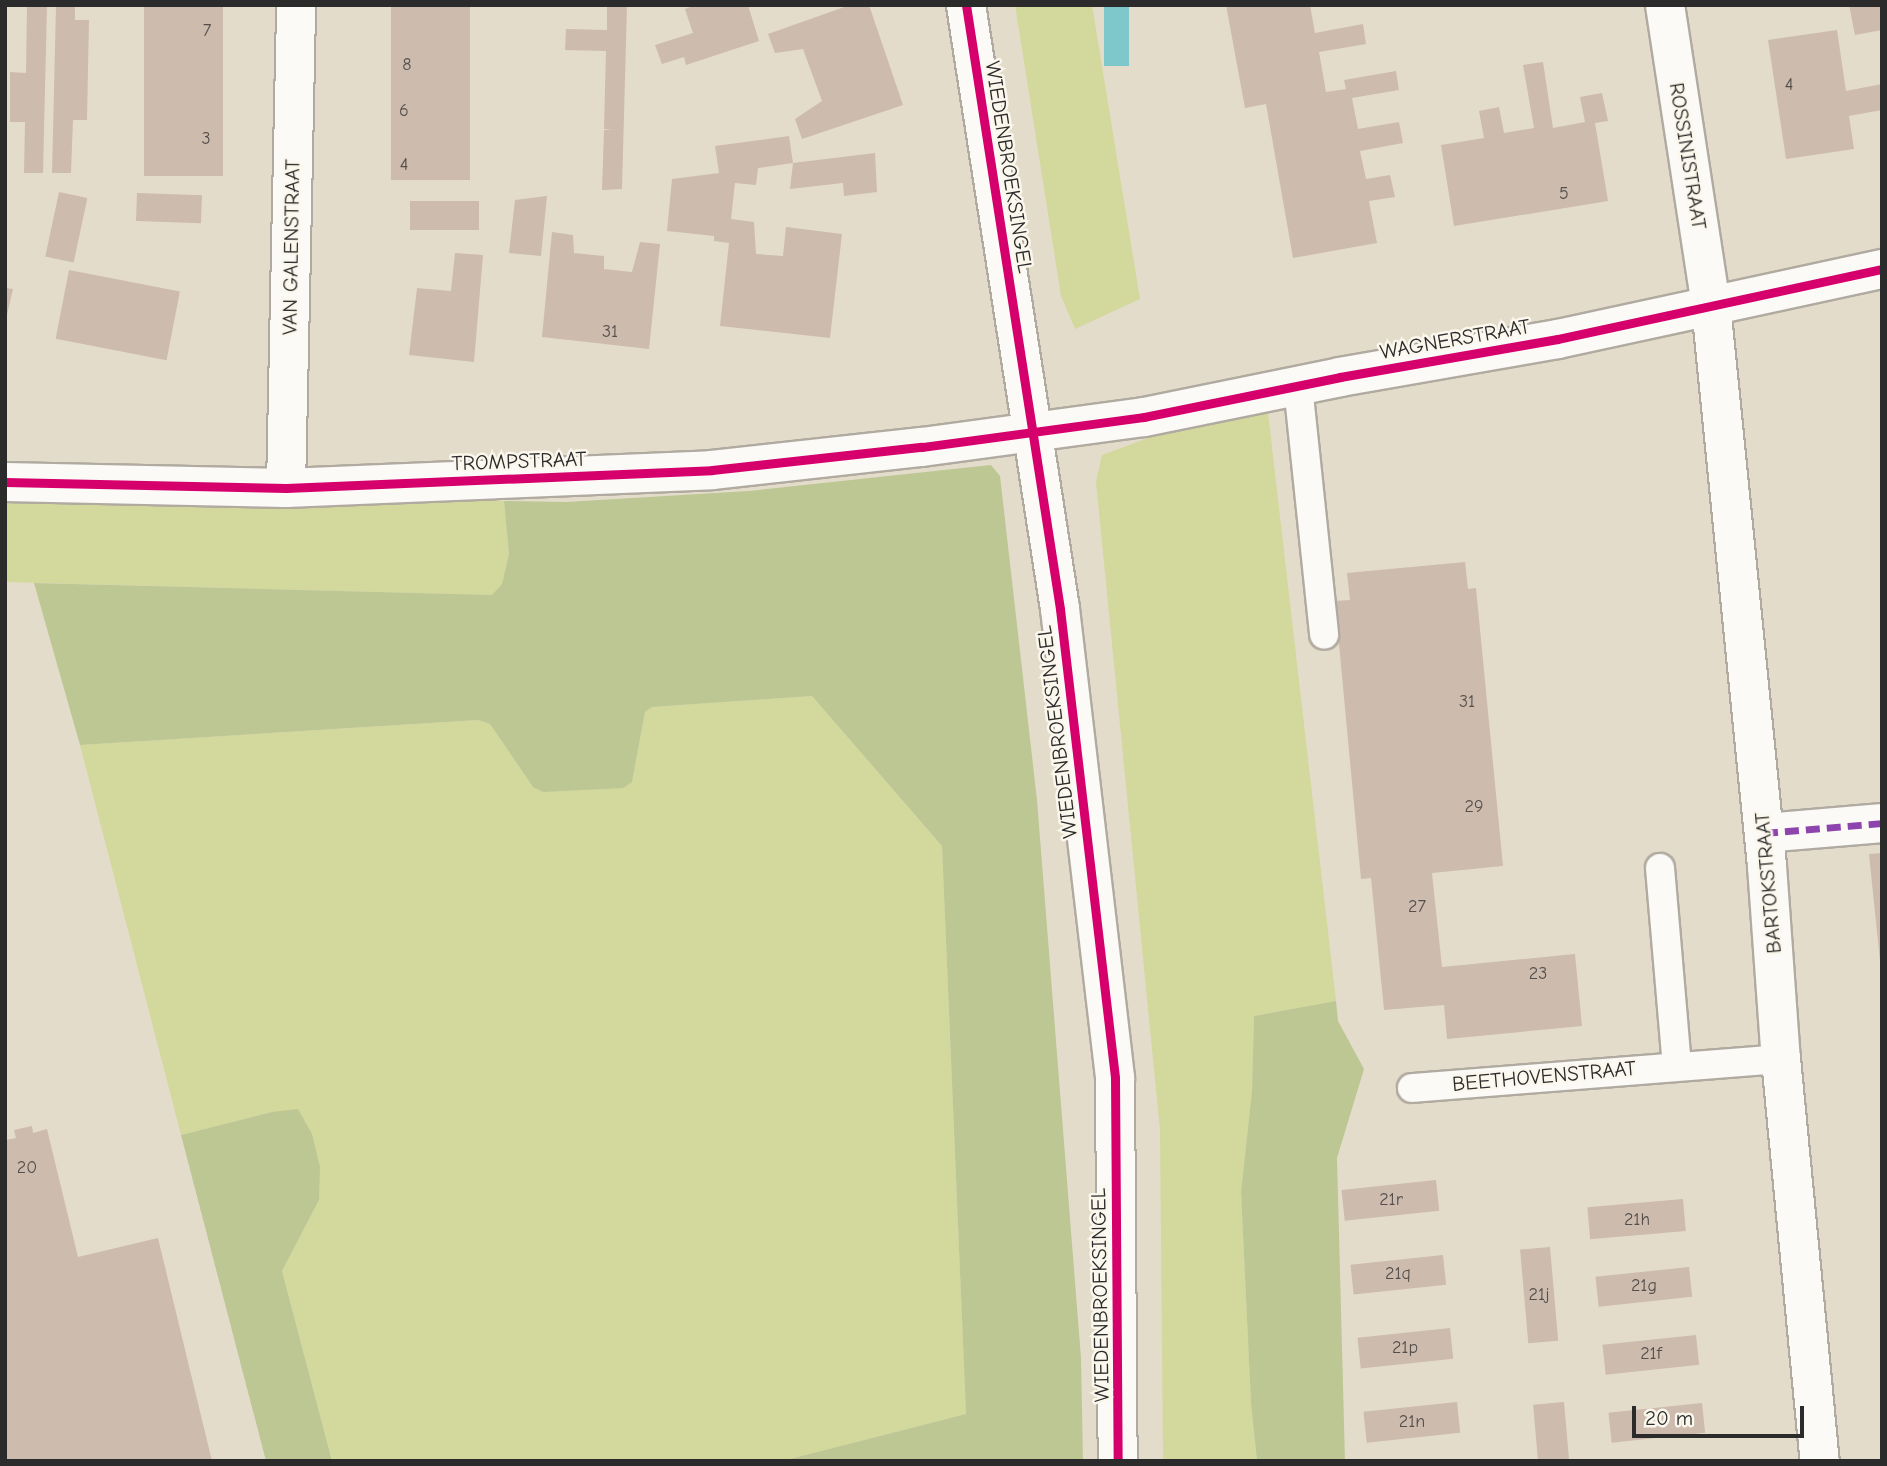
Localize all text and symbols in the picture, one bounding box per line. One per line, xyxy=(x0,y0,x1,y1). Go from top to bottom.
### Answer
house number: 7 xyxy=(203,20,211,42)
house number: 8 xyxy=(402,54,412,76)
street label: WIEDENBROEKSINGEL xyxy=(980,59,1038,275)
house number: 4 xyxy=(1785,74,1793,96)
street label: ROSSINISTRAAT xyxy=(1664,81,1712,231)
house number: 6 xyxy=(399,100,409,122)
house number: 3 xyxy=(201,128,211,150)
house number: 4 xyxy=(400,154,408,176)
street label: VAN GALENSTRAAT xyxy=(277,159,305,335)
house number: 5 xyxy=(1559,183,1569,205)
street label: WAGNERSTRAAT xyxy=(1378,313,1532,365)
house number: 31 xyxy=(602,321,618,343)
street label: TROMPSTRAAT xyxy=(451,446,587,476)
street label: WIEDENBROEKSINGEL xyxy=(1031,624,1083,840)
house number: 31 xyxy=(1459,691,1475,713)
house number: 29 xyxy=(1465,796,1483,818)
street label: BARTOKSTRAAT xyxy=(1749,811,1787,955)
house number: 27 xyxy=(1408,896,1426,918)
house number: 23 xyxy=(1529,963,1547,985)
street label: BEETHOVENSTRAAT xyxy=(1451,1055,1637,1097)
house number: 20 xyxy=(17,1157,37,1179)
street label: WIEDENBROEKSINGEL xyxy=(1086,1188,1114,1402)
house number: 21r xyxy=(1379,1189,1403,1211)
house number: 21h xyxy=(1624,1209,1650,1231)
house number: 21q xyxy=(1385,1263,1411,1285)
house number: 21g xyxy=(1631,1275,1657,1297)
house number: 21j xyxy=(1529,1284,1549,1306)
house number: 21p xyxy=(1392,1337,1418,1359)
house number: 21f xyxy=(1640,1343,1662,1365)
scale bar xyxy=(1635,1392,1806,1436)
text: 20 m xyxy=(1645,1406,1693,1430)
house number: 21n xyxy=(1399,1411,1425,1433)

